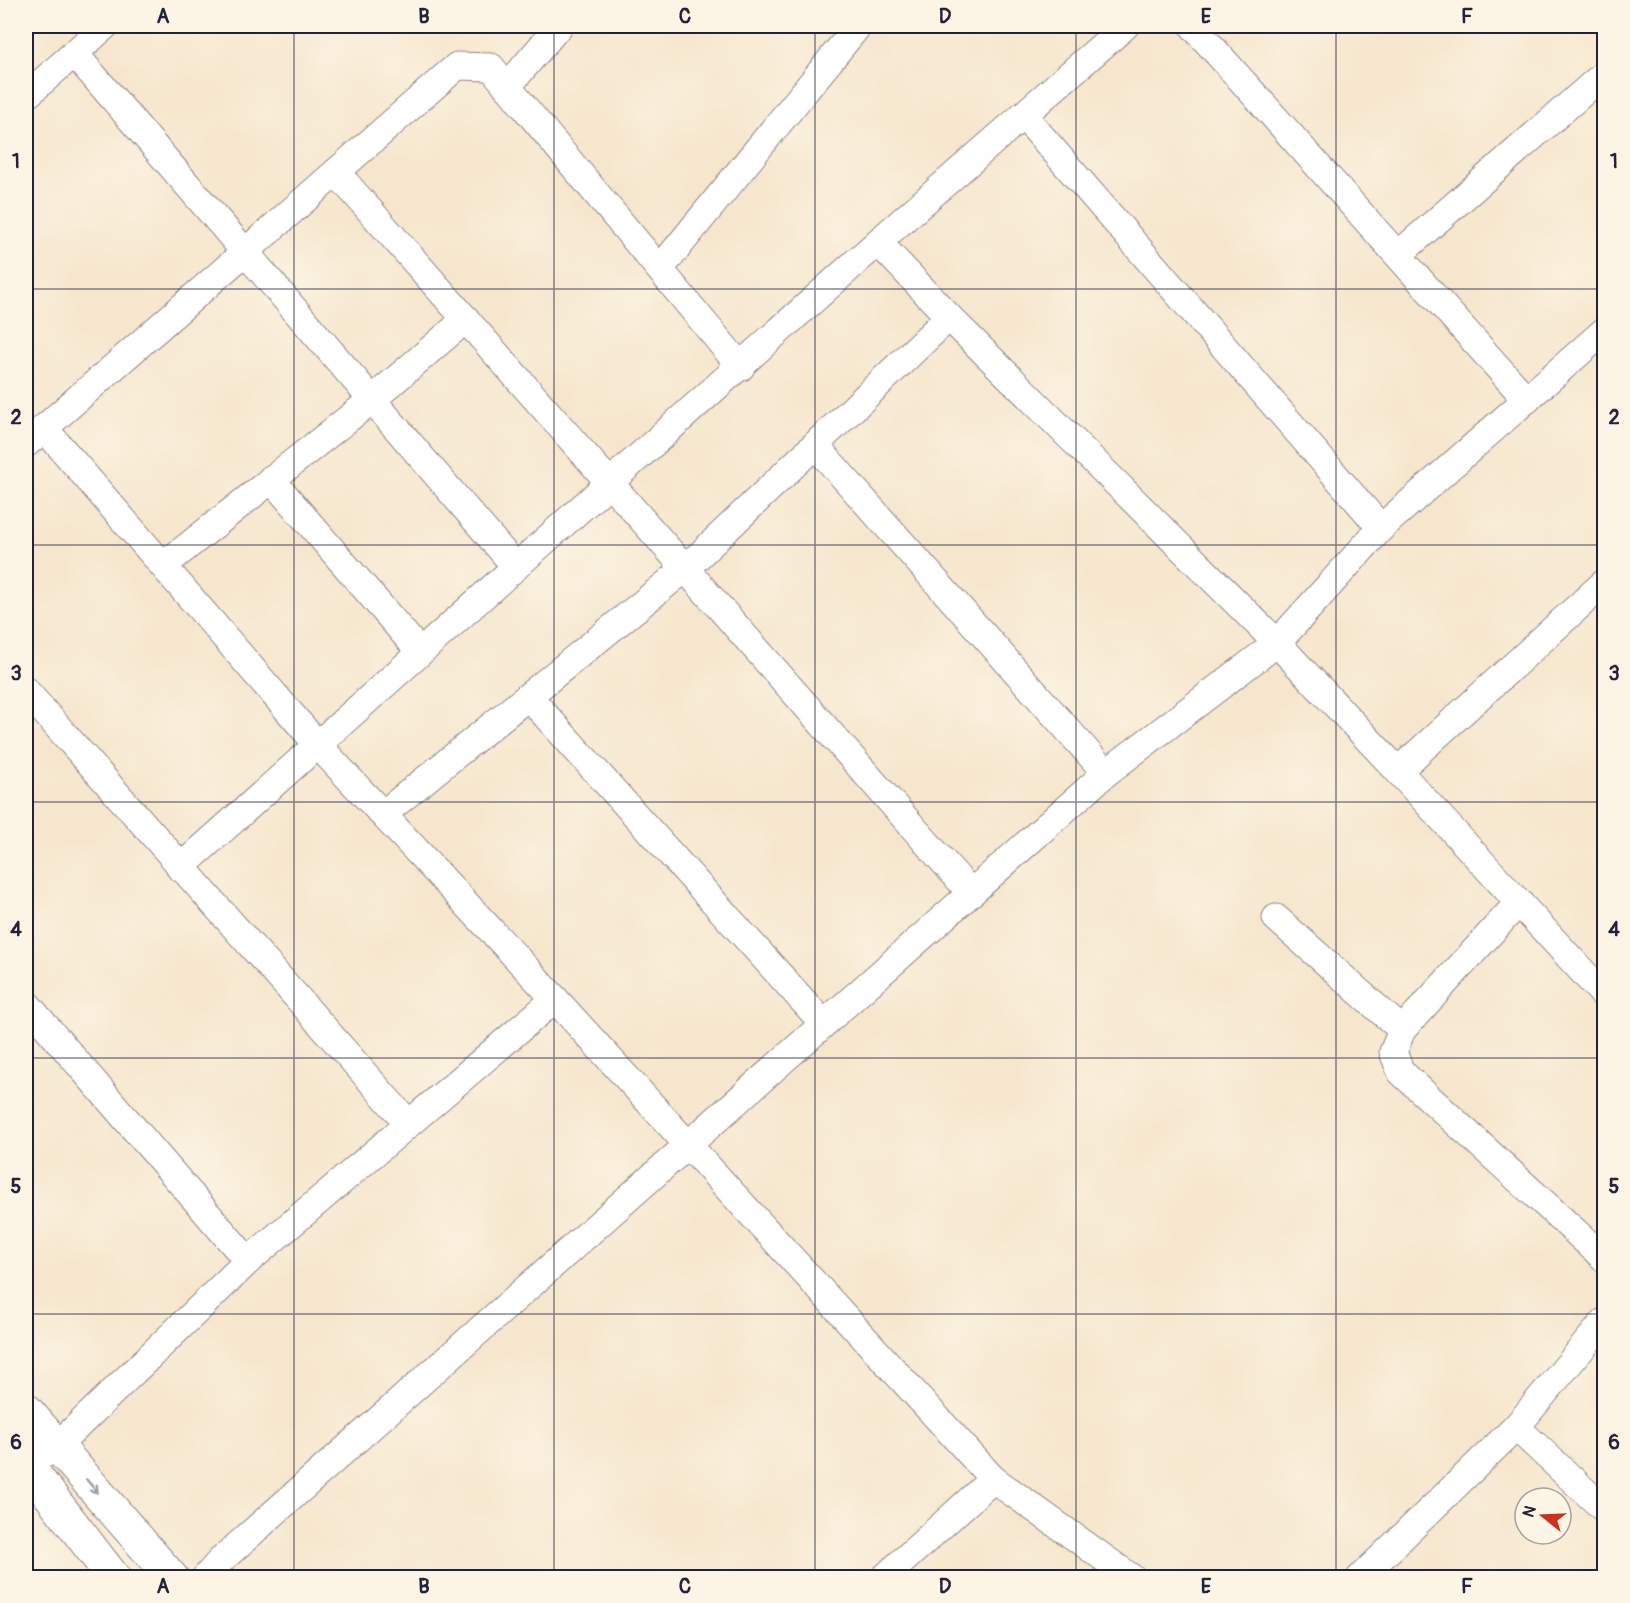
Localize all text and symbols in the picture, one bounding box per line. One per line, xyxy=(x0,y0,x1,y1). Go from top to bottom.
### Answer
text: A xyxy=(157,4,170,29)
text: B xyxy=(418,4,430,29)
text: C xyxy=(679,4,691,29)
text: D xyxy=(939,4,952,29)
text: E xyxy=(1201,4,1212,29)
text: F xyxy=(1461,4,1473,29)
text: 1 xyxy=(12,149,20,174)
text: 1 xyxy=(1610,149,1618,174)
text: 2 xyxy=(10,405,22,430)
text: 2 xyxy=(1608,405,1620,430)
text: 3 xyxy=(10,661,22,686)
text: 3 xyxy=(1608,661,1620,686)
text: 4 xyxy=(10,917,22,942)
text: 4 xyxy=(1608,917,1620,942)
text: 5 xyxy=(11,1174,22,1199)
text: 5 xyxy=(1609,1174,1620,1199)
text: 6 xyxy=(10,1430,22,1455)
text: 6 xyxy=(1608,1430,1620,1455)
one-way arrow xyxy=(85,1478,99,1493)
north arrow xyxy=(1513,1486,1573,1546)
text: N xyxy=(1519,1503,1541,1520)
text: A xyxy=(157,1574,170,1599)
text: B xyxy=(418,1574,430,1599)
text: C xyxy=(679,1574,691,1599)
text: D xyxy=(939,1574,952,1599)
text: E xyxy=(1201,1574,1212,1599)
text: F xyxy=(1461,1574,1473,1599)

